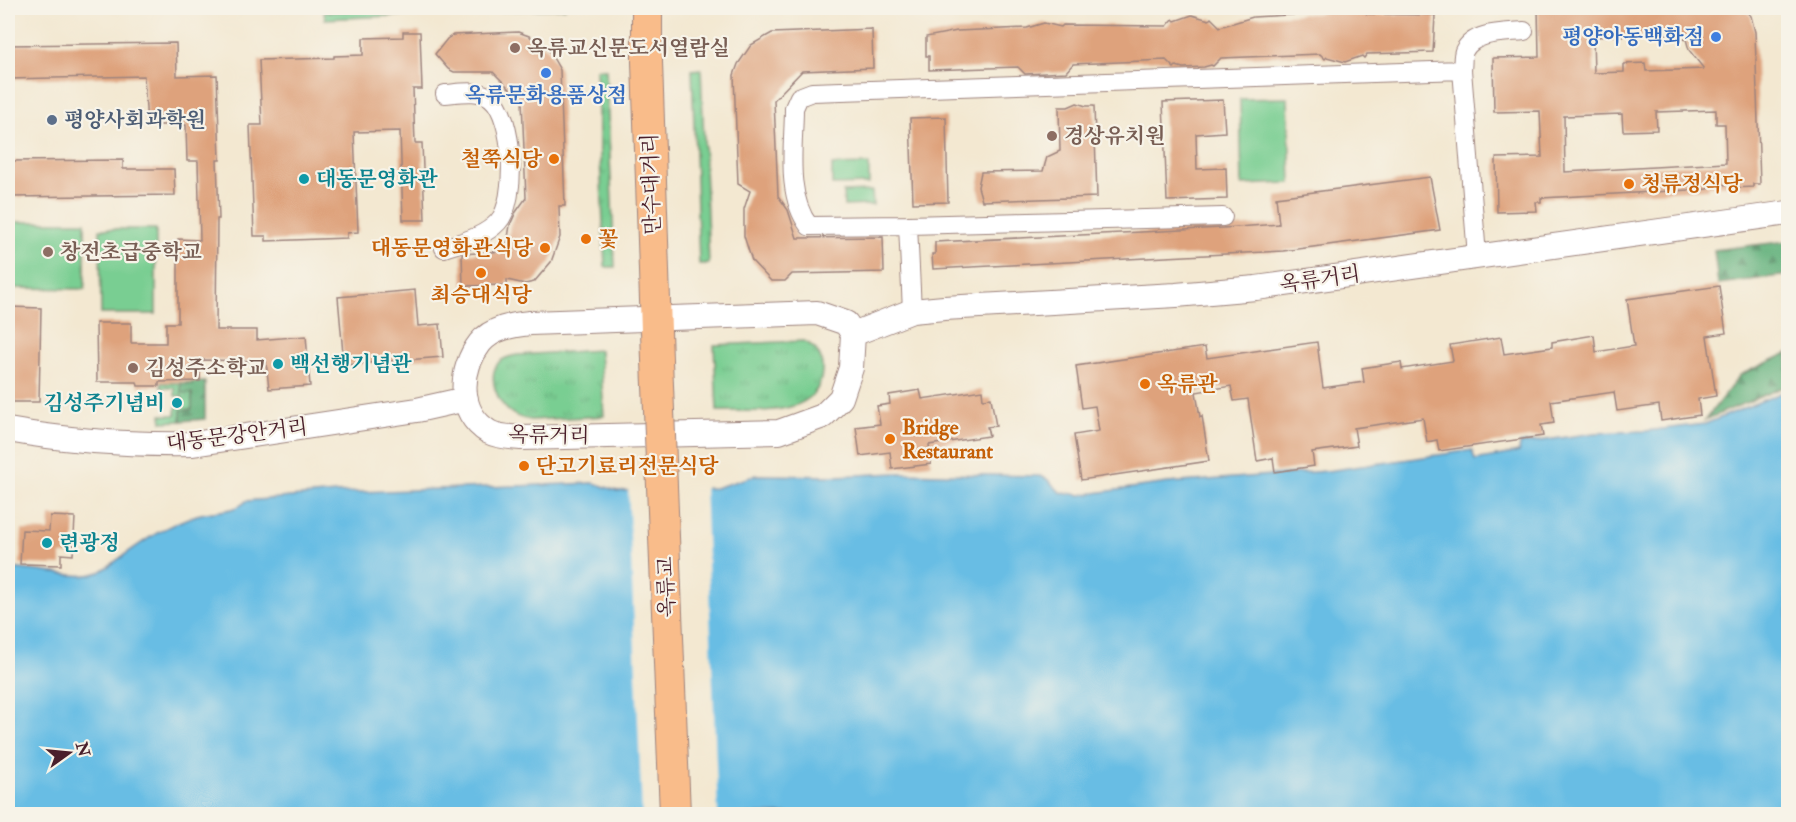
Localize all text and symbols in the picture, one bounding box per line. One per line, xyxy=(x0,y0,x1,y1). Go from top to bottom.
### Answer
place label: 평양아동백화점 xyxy=(1562,24,1704,51)
marker: 평양아동백화점 xyxy=(1709,30,1723,44)
place label: 옥류교신문도서열람실 xyxy=(527,35,730,62)
marker: 옥류교신문도서열람실 xyxy=(508,41,522,55)
marker: 옥류문화용품상점 xyxy=(539,66,553,80)
place label: 옥류문화용품상점 xyxy=(465,82,627,109)
place label: 평양사회과학원 xyxy=(64,107,206,134)
marker: 평양사회과학원 xyxy=(45,113,59,127)
place label: 경상유치원 xyxy=(1064,123,1165,150)
marker: 경상유치원 xyxy=(1045,129,1059,143)
street label: 만수대거리 xyxy=(636,133,667,235)
place label: 철쭉식당 xyxy=(461,146,543,173)
marker: 철쭉식당 xyxy=(547,152,561,166)
place label: 대동문영화관 xyxy=(316,166,438,193)
place label: 청류정식당 xyxy=(1641,171,1743,198)
marker: 대동문영화관 xyxy=(297,172,311,186)
marker: 청류정식당 xyxy=(1622,177,1636,191)
place label: 꽃 xyxy=(598,226,618,253)
marker: 꽃 xyxy=(579,232,593,246)
place label: 대동문영화관식당 xyxy=(371,235,534,262)
place label: 창전초급중학교 xyxy=(60,239,202,266)
marker: 대동문영화관식당 xyxy=(538,241,552,255)
marker: 창전초급중학교 xyxy=(41,245,55,259)
street label: 옥류거리 xyxy=(1278,260,1362,299)
marker: 최승대식당 xyxy=(474,266,488,280)
place label: 최승대식당 xyxy=(430,282,532,309)
place label: 백선행기념관 xyxy=(290,351,412,378)
place label: 김성주소학교 xyxy=(145,355,267,382)
marker: 백선행기념관 xyxy=(271,357,285,371)
marker: 김성주소학교 xyxy=(126,361,140,375)
place label: 옥류관 xyxy=(1157,371,1219,398)
marker: 옥류관 xyxy=(1138,377,1152,391)
place label: 김성주기념비 xyxy=(43,390,165,417)
marker: 김성주기념비 xyxy=(170,396,184,410)
street label: 대동문강안거리 xyxy=(165,413,309,458)
place label: Bridge Restaurant xyxy=(902,414,993,465)
street label: 옥류거리 xyxy=(508,421,590,450)
marker: Bridge Restaurant xyxy=(883,432,897,446)
place label: 단고기료리전문식당 xyxy=(536,453,719,480)
marker: 단고기료리전문식당 xyxy=(517,459,531,473)
place label: 련광정 xyxy=(59,530,120,557)
marker: 련광정 xyxy=(40,536,54,550)
street label: 옥류교 xyxy=(652,556,681,618)
north arrow xyxy=(39,723,99,783)
text: N xyxy=(71,739,94,760)

